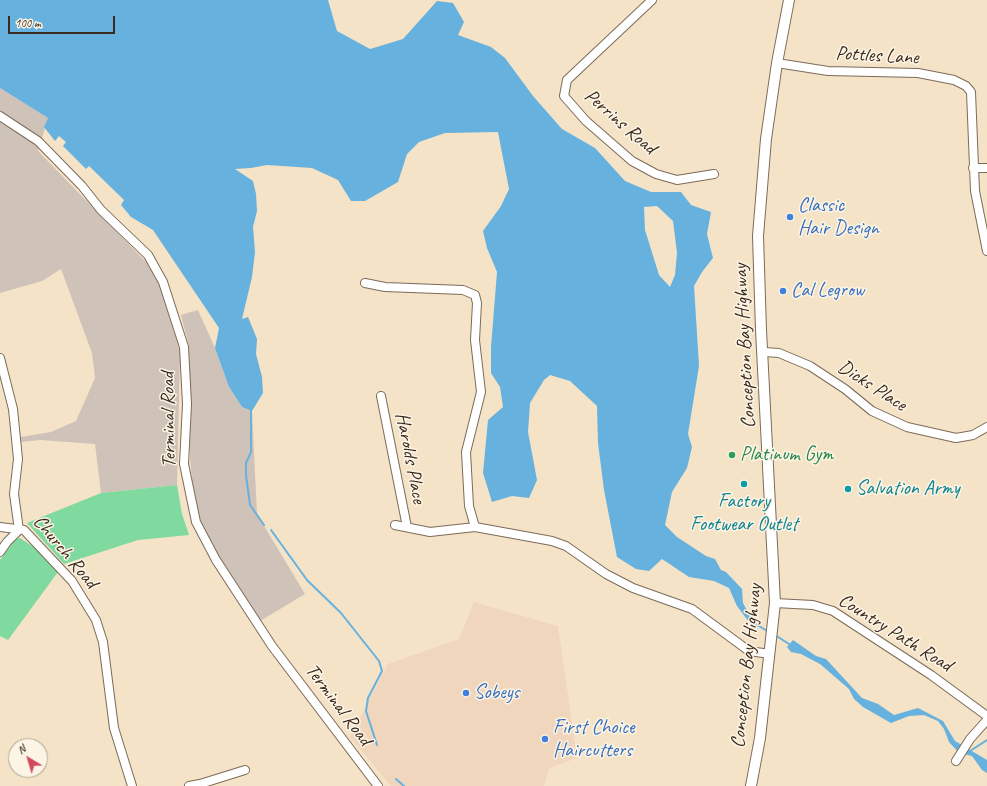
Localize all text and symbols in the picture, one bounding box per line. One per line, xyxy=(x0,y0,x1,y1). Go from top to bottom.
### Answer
scale bar xyxy=(10,8,117,34)
text: 100 m xyxy=(15,15,41,31)
street label: Pottles Lane xyxy=(835,42,919,70)
street label: Perrins Road xyxy=(579,84,661,160)
place label: Classic Hair Design xyxy=(798,194,879,241)
marker: Classic Hair Design xyxy=(785,212,795,222)
street label: Conception Bay Highway xyxy=(729,263,761,429)
place label: Cal Legrow xyxy=(791,279,864,303)
marker: Cal Legrow xyxy=(778,286,788,296)
street label: Dicks Place xyxy=(833,355,911,417)
street label: Terminal Road xyxy=(156,372,182,468)
street label: Harolds Place xyxy=(389,410,431,506)
place label: Platinum Gym xyxy=(740,443,833,467)
marker: Platinum Gym xyxy=(727,450,737,460)
place label: Salvation Army xyxy=(856,477,960,501)
marker: Factory Footwear Outlet xyxy=(739,479,749,489)
marker: Salvation Army xyxy=(843,484,853,494)
place label: Factory Footwear Outlet xyxy=(690,490,798,537)
street label: Church Road xyxy=(27,510,103,594)
street label: Conception Bay Highway xyxy=(726,583,768,749)
street label: Country Path Road xyxy=(834,588,956,678)
street label: Terminal Road xyxy=(300,659,376,751)
place label: Sobeys xyxy=(474,681,519,705)
marker: Sobeys xyxy=(461,688,471,698)
place label: First Choice Haircutters xyxy=(553,716,635,763)
marker: First Choice Haircutters xyxy=(540,734,550,744)
north arrow xyxy=(8,738,48,778)
text: N xyxy=(14,742,28,757)

